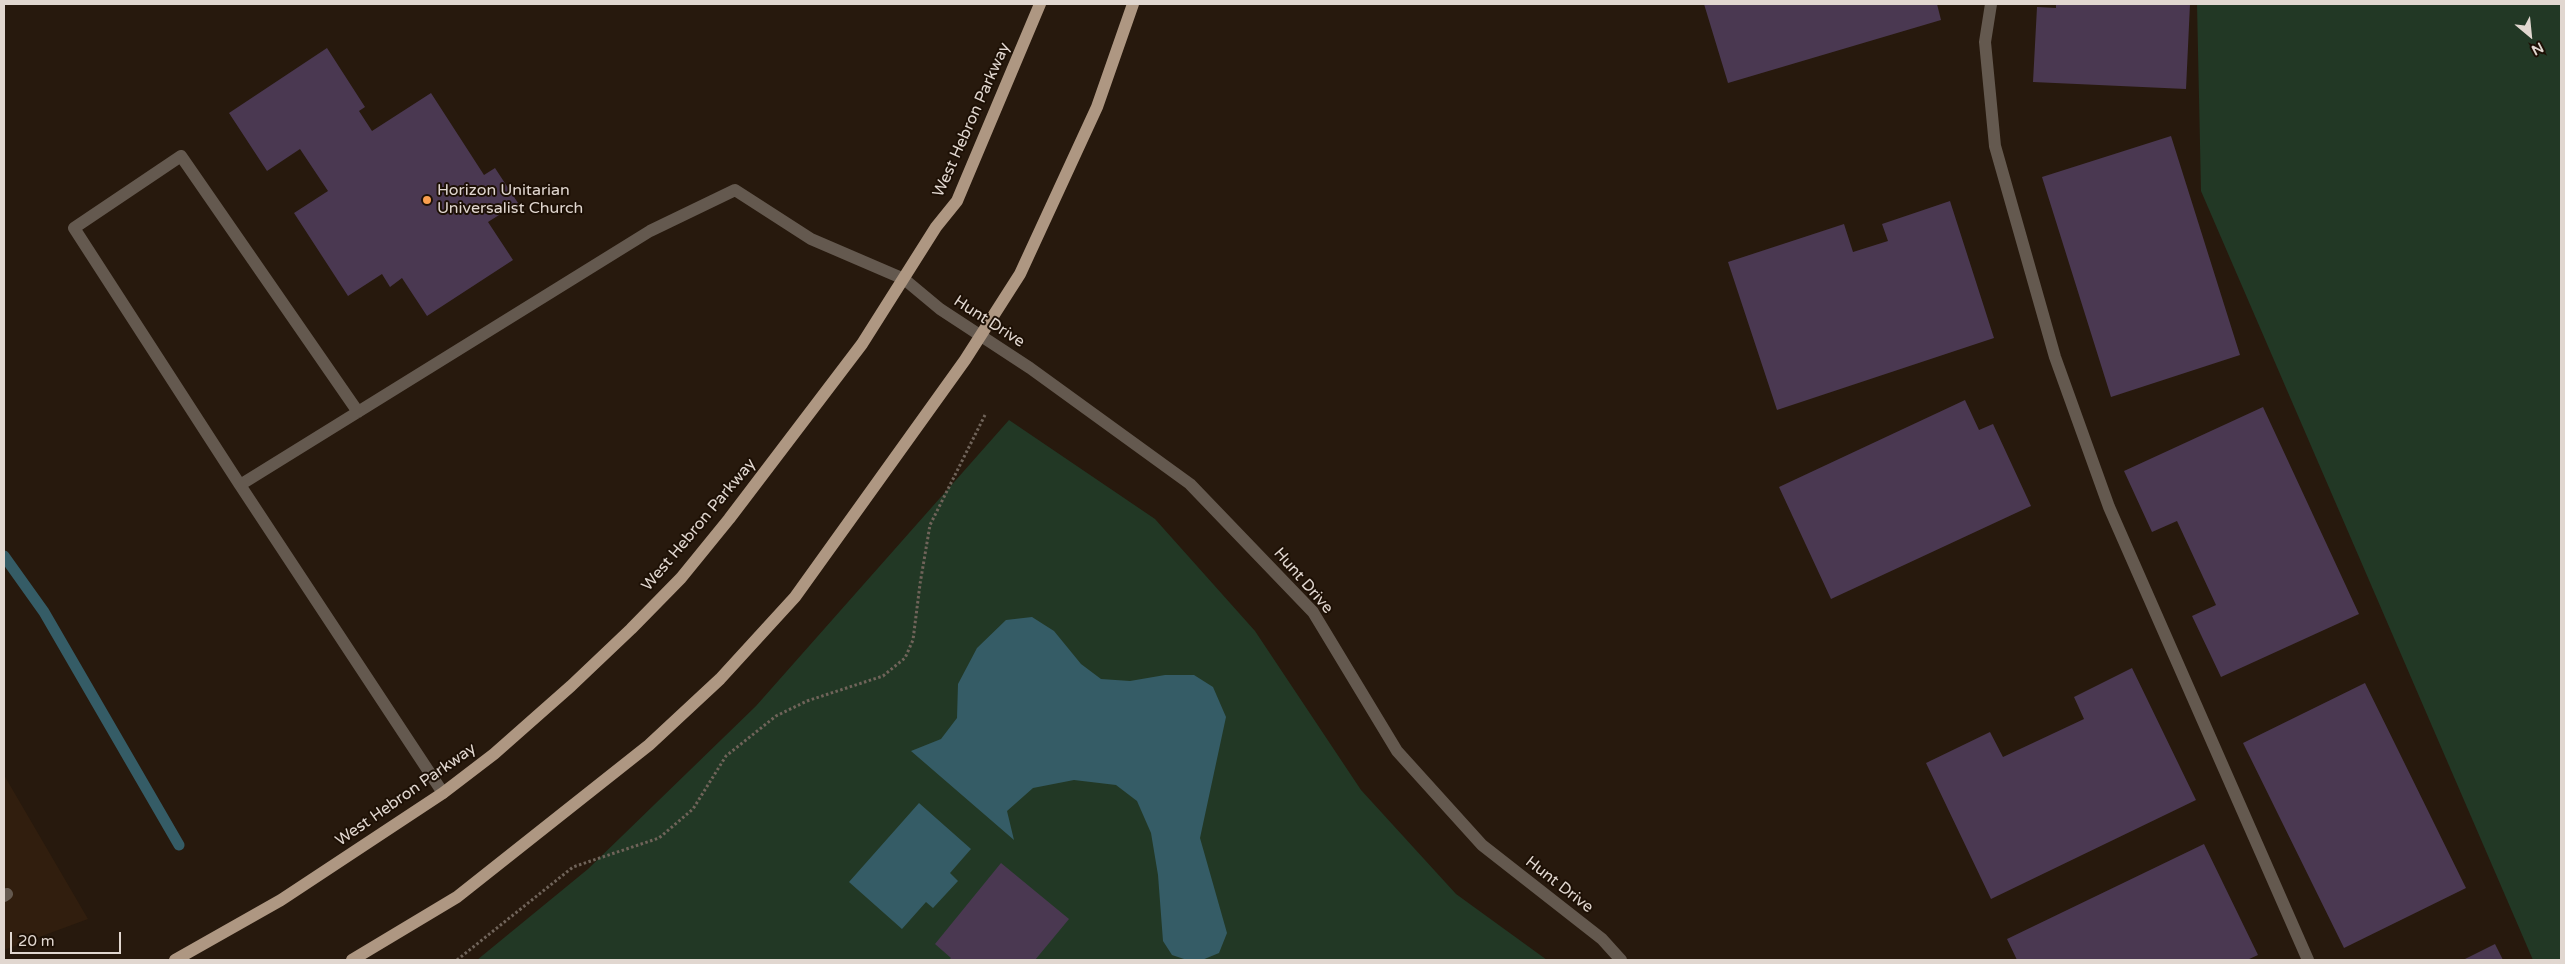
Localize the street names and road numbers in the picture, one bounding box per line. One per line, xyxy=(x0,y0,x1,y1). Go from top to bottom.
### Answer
street label: West Hebron Parkway xyxy=(929,40,1015,200)
street label: Hunt Drive xyxy=(950,292,1028,352)
street label: West Hebron Parkway xyxy=(638,455,760,595)
street label: Hunt Drive xyxy=(1269,544,1337,618)
street label: West Hebron Parkway xyxy=(332,739,480,851)
street label: Hunt Drive xyxy=(1521,853,1597,917)

